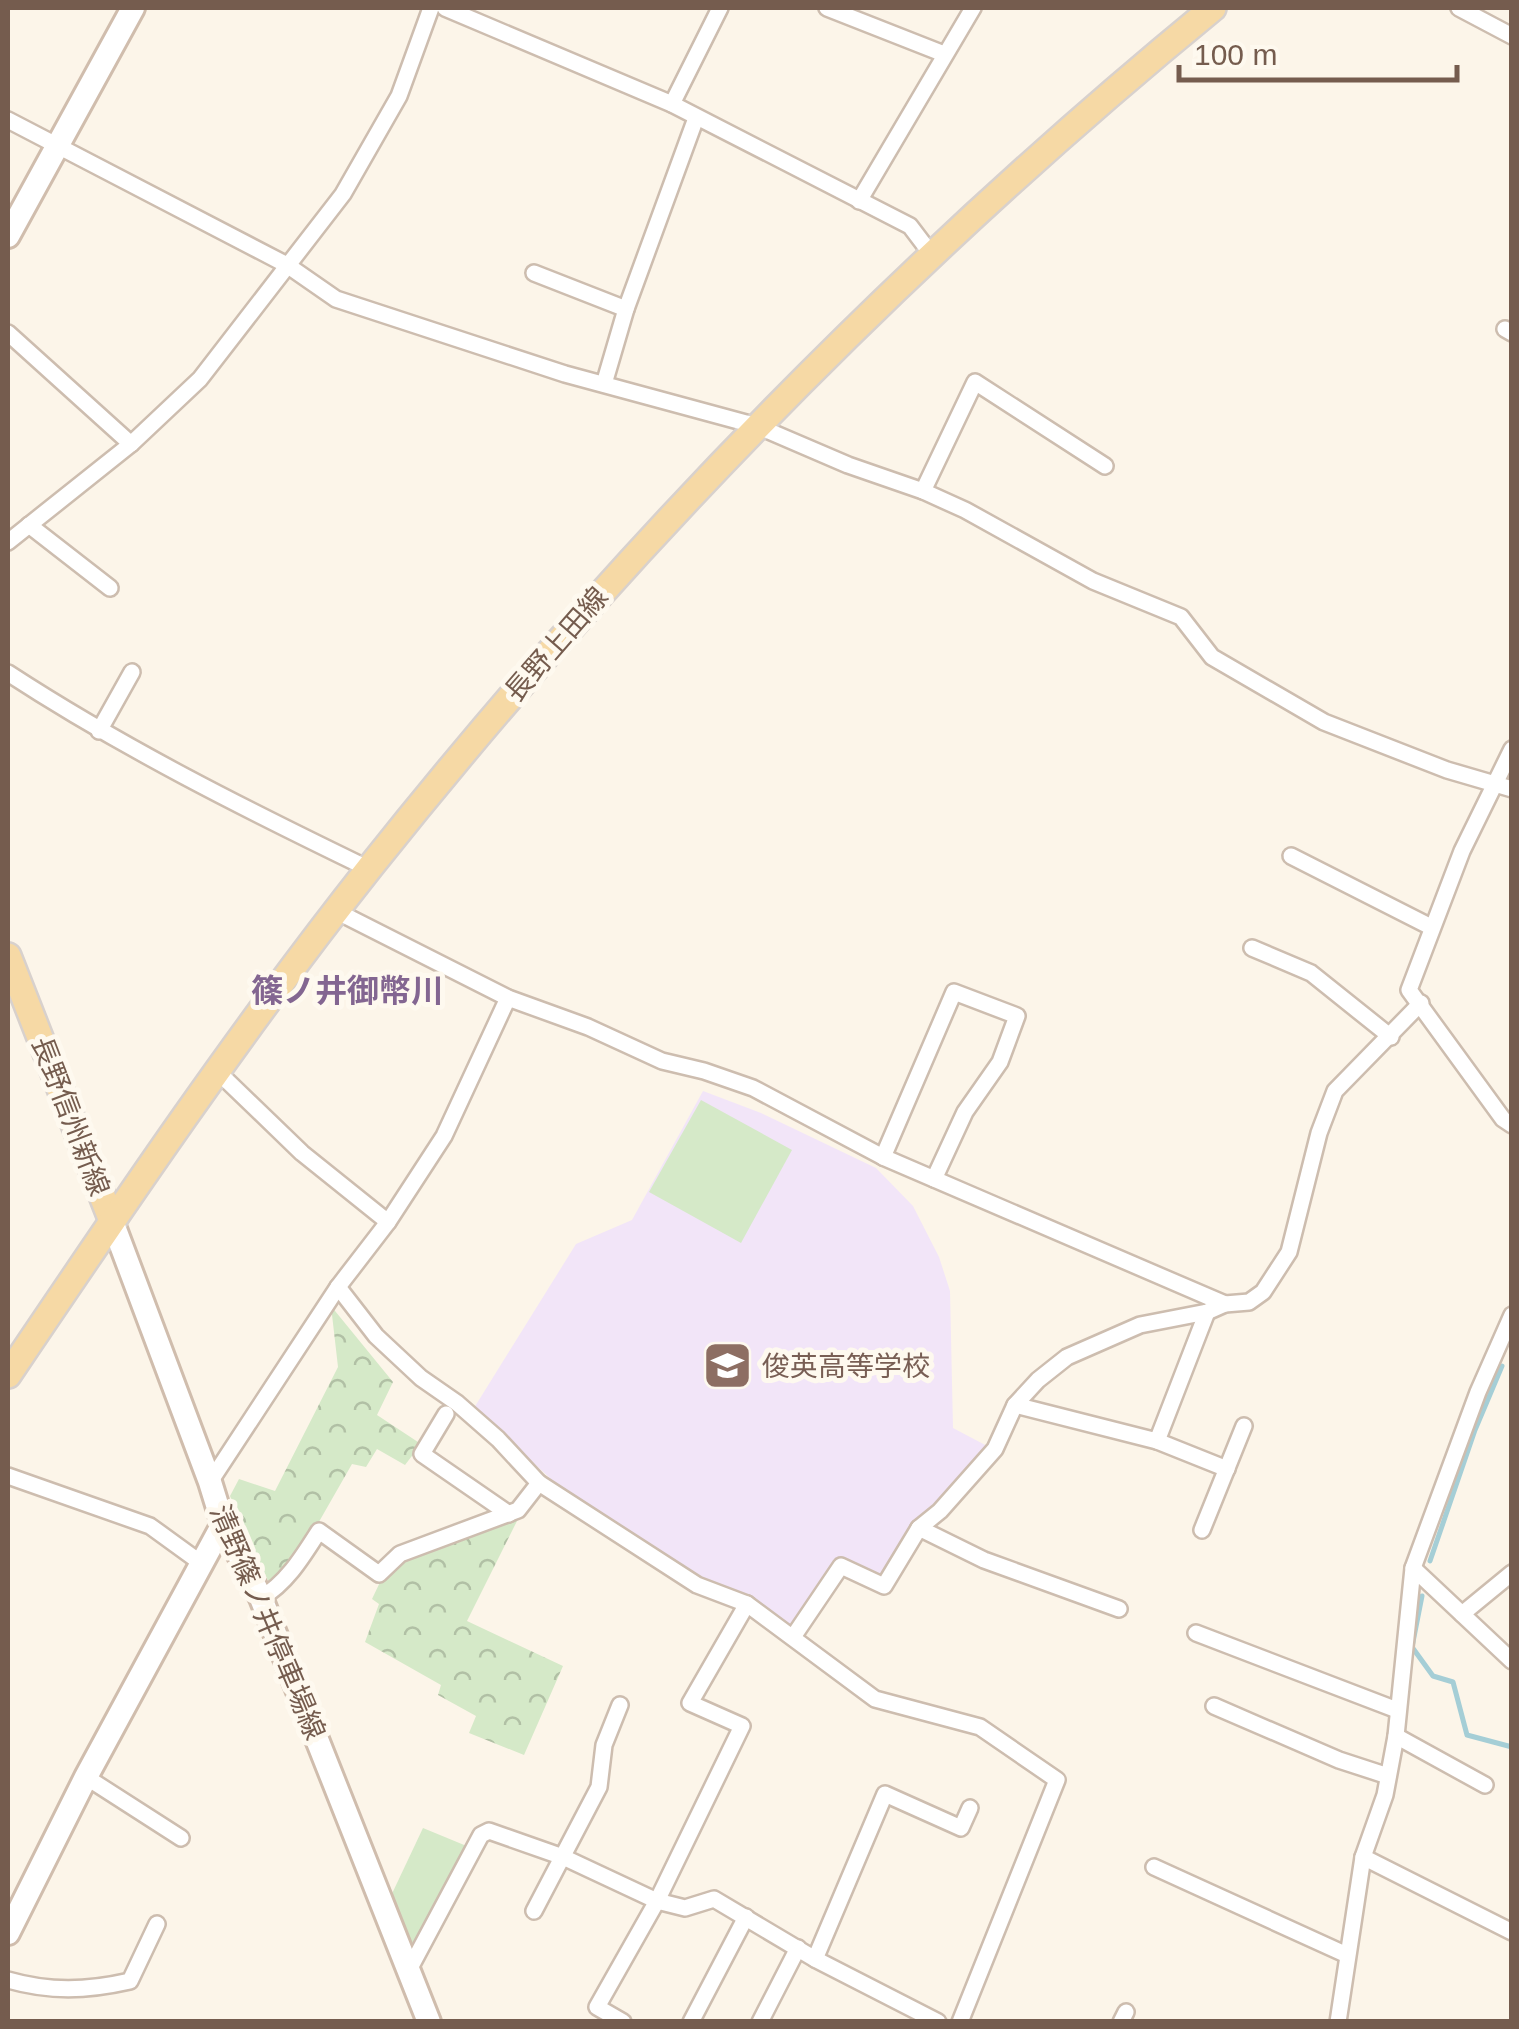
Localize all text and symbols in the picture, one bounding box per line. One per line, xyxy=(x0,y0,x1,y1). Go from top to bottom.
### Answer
scale bar xyxy=(1179,20,1456,82)
text: 100 m xyxy=(1194,38,1277,71)
street label: 長野上田線 xyxy=(499,581,614,707)
district label: 篠ノ井御幣川 xyxy=(251,973,443,1009)
street label: 長野信州新線 xyxy=(26,1032,115,1200)
school or university icon: 俊英高等学校 xyxy=(701,1340,753,1392)
place label: 俊英高等学校 xyxy=(762,1351,930,1382)
street label: 清野篠ノ井停車場線 xyxy=(204,1500,331,1744)

